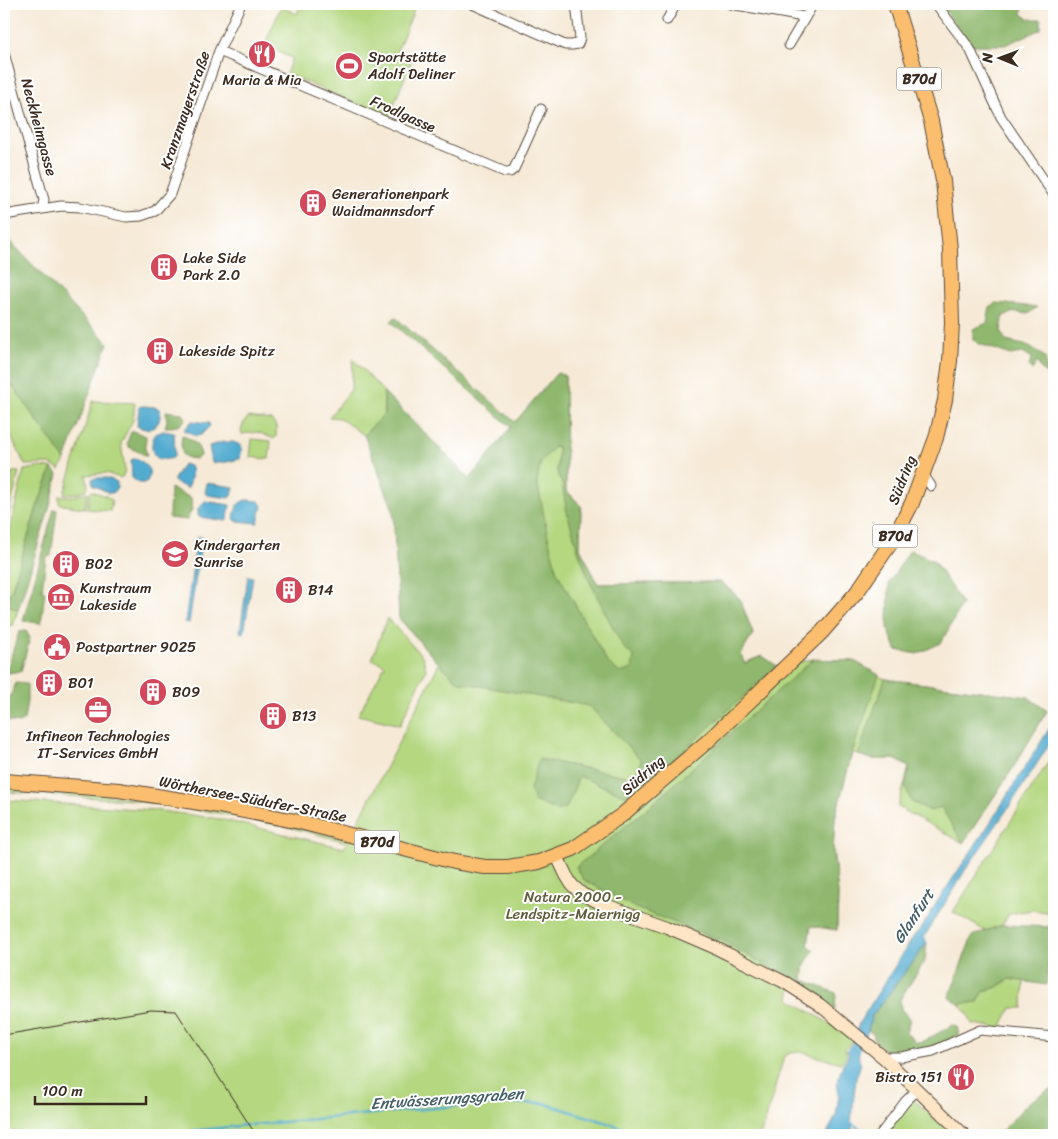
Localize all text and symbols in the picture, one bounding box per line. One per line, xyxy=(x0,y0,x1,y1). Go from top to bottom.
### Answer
north arrow xyxy=(976,32,1026,82)
restaurant icon: Maria & Mia xyxy=(247,39,277,69)
place label: Sportstätte Adolf Deliner xyxy=(367,44,456,87)
street label: Kranzmayerstraße xyxy=(153,47,217,173)
sports icon: Sportstätte Adolf Deliner xyxy=(334,51,364,81)
text: N xyxy=(975,52,1000,64)
place label: Maria & Mia xyxy=(223,67,302,93)
road number: B70d xyxy=(896,68,942,90)
street label: Neckheimgasse xyxy=(13,75,65,179)
street label: Frodlgasse xyxy=(366,88,440,140)
place label: Generationenpark Waidmannsdorf xyxy=(332,181,449,224)
building icon: Generationenpark Waidmannsdorf xyxy=(298,188,328,218)
place label: Lake Side Park 2.0 xyxy=(183,245,247,288)
building icon: Lake Side Park 2.0 xyxy=(149,252,179,282)
building icon: Lakeside Spitz xyxy=(145,336,175,366)
place label: Lakeside Spitz xyxy=(179,338,276,364)
street label: Südring xyxy=(880,451,924,509)
road number: B70d xyxy=(872,524,918,548)
place label: Kindergarten Sunrise xyxy=(194,532,280,575)
school or university icon: Kindergarten Sunrise xyxy=(160,539,190,569)
building icon: B02 xyxy=(51,549,81,579)
place label: B02 xyxy=(85,551,113,577)
place label: Kunstraum Lakeside xyxy=(80,575,151,618)
building icon: B14 xyxy=(274,575,304,605)
place label: B14 xyxy=(308,577,333,603)
museum icon: Kunstraum Lakeside xyxy=(46,582,76,612)
public building icon: Postpartner 9025 xyxy=(42,632,72,662)
place label: Postpartner 9025 xyxy=(76,634,196,660)
building icon: B01 xyxy=(34,668,64,698)
place label: B01 xyxy=(68,670,93,696)
building icon: B09 xyxy=(138,677,168,707)
place label: B09 xyxy=(172,679,200,705)
office icon: Infineon Technologies IT-Services GmbH xyxy=(83,695,113,725)
building icon: B13 xyxy=(258,701,288,731)
place label: B13 xyxy=(292,703,316,729)
place label: Infineon Technologies IT-Services GmbH xyxy=(25,723,171,766)
street label: Südring xyxy=(615,748,671,802)
street label: Wörthersee-Südufer-Straße xyxy=(157,768,349,830)
road number: B70d xyxy=(354,830,400,854)
water label: Glanfurt xyxy=(885,881,943,949)
park label: Natura 2000 - Lendspitz-Maiernigg xyxy=(506,884,641,927)
restaurant icon: Bistro 151 xyxy=(946,1062,976,1092)
place label: Bistro 151 xyxy=(875,1064,942,1090)
scale bar xyxy=(35,1074,146,1106)
text: 100 m xyxy=(42,1078,83,1104)
water label: Entwässerungsgraben xyxy=(370,1079,527,1118)

